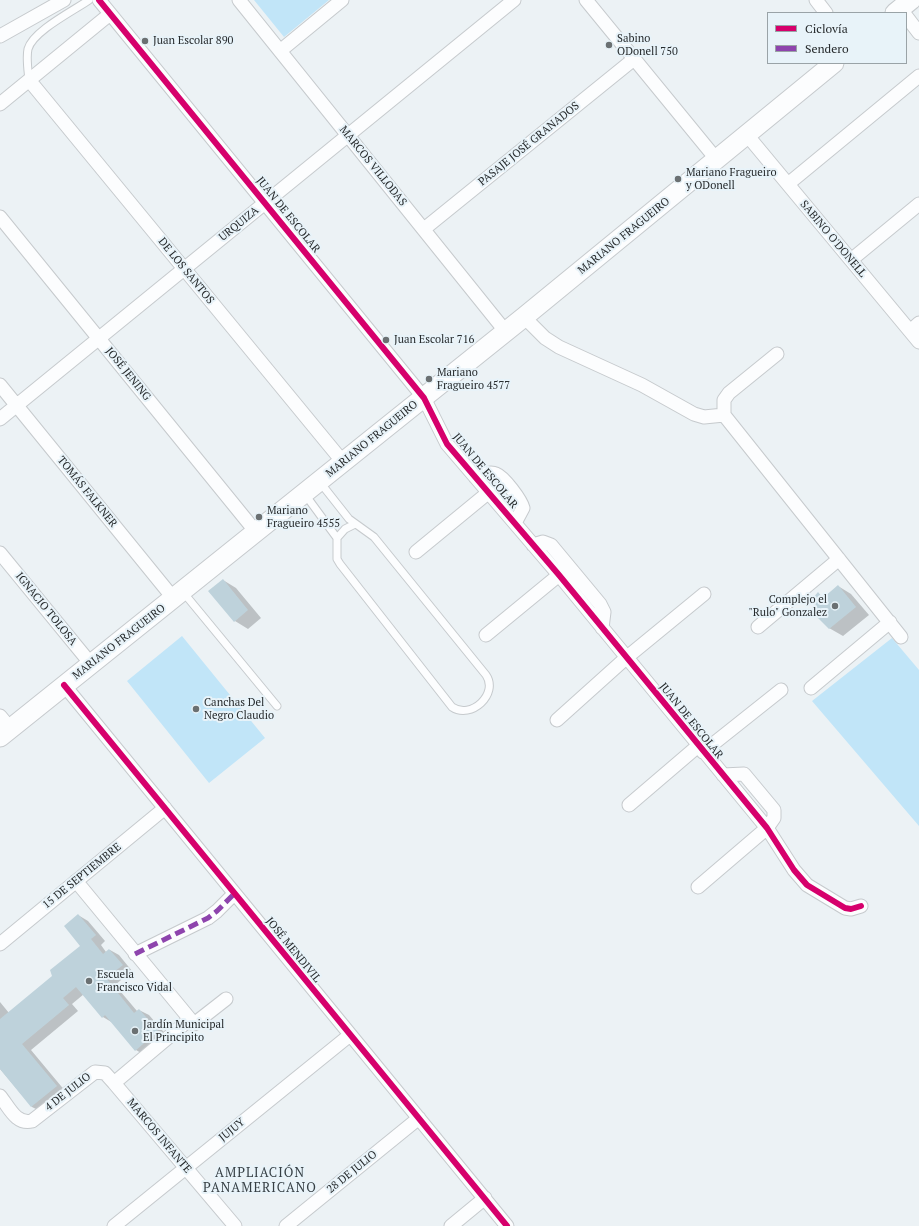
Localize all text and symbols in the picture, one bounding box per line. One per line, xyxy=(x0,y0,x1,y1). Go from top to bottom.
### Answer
legend xyxy=(767,12,907,64)
text: Ciclovía xyxy=(805,21,848,36)
place label: Sabino ODonell 750 xyxy=(617,32,678,58)
place label: Juan Escolar 890 xyxy=(153,34,233,48)
marker: Juan Escolar 890 xyxy=(140,36,150,46)
marker: Sabino ODonell 750 xyxy=(604,40,614,50)
text: Sendero xyxy=(805,41,849,56)
street label: PASAJE JOSÉ GRANADOS xyxy=(476,99,582,189)
street label: MARCOS VILLODAS xyxy=(337,123,409,209)
place label: Mariano Fragueiro y ODonell xyxy=(686,166,776,192)
street label: JUAN DE ESCOLAR xyxy=(253,174,323,256)
marker: Mariano Fragueiro y ODonell xyxy=(673,174,683,184)
street label: MARIANO FRAGUEIRO xyxy=(575,195,673,277)
street label: SABINO O'DONELL xyxy=(797,198,869,280)
street label: URQUIZA xyxy=(216,204,262,244)
street label: DE LOS SANTOS xyxy=(155,235,217,307)
place label: Juan Escolar 716 xyxy=(394,333,474,347)
marker: Juan Escolar 716 xyxy=(381,335,391,345)
street label: JOSÉ JENING xyxy=(103,345,153,403)
place label: Mariano Fragueiro 4577 xyxy=(437,366,510,392)
marker: Mariano Fragueiro 4577 xyxy=(424,374,434,384)
street label: MARIANO FRAGUEIRO xyxy=(323,398,421,480)
street label: JUAN DE ESCOLAR xyxy=(450,431,520,511)
street label: TOMÁS FALKNER xyxy=(54,454,120,530)
place label: Mariano Fragueiro 4555 xyxy=(267,504,340,530)
marker: Mariano Fragueiro 4555 xyxy=(254,512,264,522)
street label: IGNACIO TOLOSA xyxy=(12,570,80,648)
place label: Complejo el "Rulo" Gonzalez xyxy=(748,593,827,619)
marker: Complejo el "Rulo" Gonzalez xyxy=(830,601,840,611)
street label: MARIANO FRAGUEIRO xyxy=(70,602,168,682)
street label: JUAN DE ESCOLAR xyxy=(656,680,726,762)
place label: Canchas Del Negro Claudio xyxy=(204,696,274,722)
marker: Canchas Del Negro Claudio xyxy=(191,704,201,714)
street label: 15 DE SEPTIEMBRE xyxy=(40,840,124,912)
street label: JOSÉ MENDIVIL xyxy=(263,915,323,985)
place label: Escuela Francisco Vidal xyxy=(97,968,172,994)
marker: Escuela Francisco Vidal xyxy=(84,976,94,986)
place label: Jardín Municipal El Principito xyxy=(143,1018,224,1044)
marker: Jardín Municipal El Principito xyxy=(130,1026,140,1036)
street label: 4 DE JULIO xyxy=(42,1070,94,1114)
street label: MARCOS INFANTE xyxy=(124,1096,194,1176)
street label: JUJUY xyxy=(216,1116,248,1144)
street label: 28 DE JULIO xyxy=(324,1148,380,1196)
district label: AMPLIACIÓN PANAMERICANO xyxy=(203,1165,317,1196)

